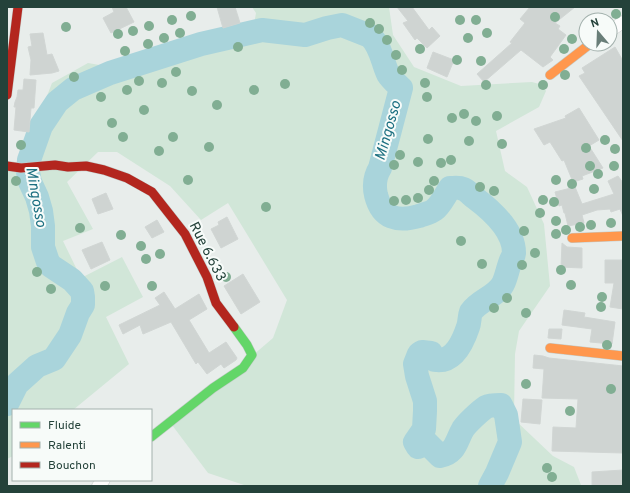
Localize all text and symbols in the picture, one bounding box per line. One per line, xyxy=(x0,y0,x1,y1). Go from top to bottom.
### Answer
north arrow xyxy=(578,12,618,52)
text: N xyxy=(589,16,601,31)
water label: Mingosso xyxy=(371,99,407,163)
water label: Mingosso xyxy=(20,165,50,229)
street label: Rue 6.633 xyxy=(185,219,229,285)
legend xyxy=(12,409,152,481)
text: Fluide xyxy=(48,418,81,434)
text: Ralenti xyxy=(48,438,86,454)
text: Bouchon xyxy=(48,458,96,474)

